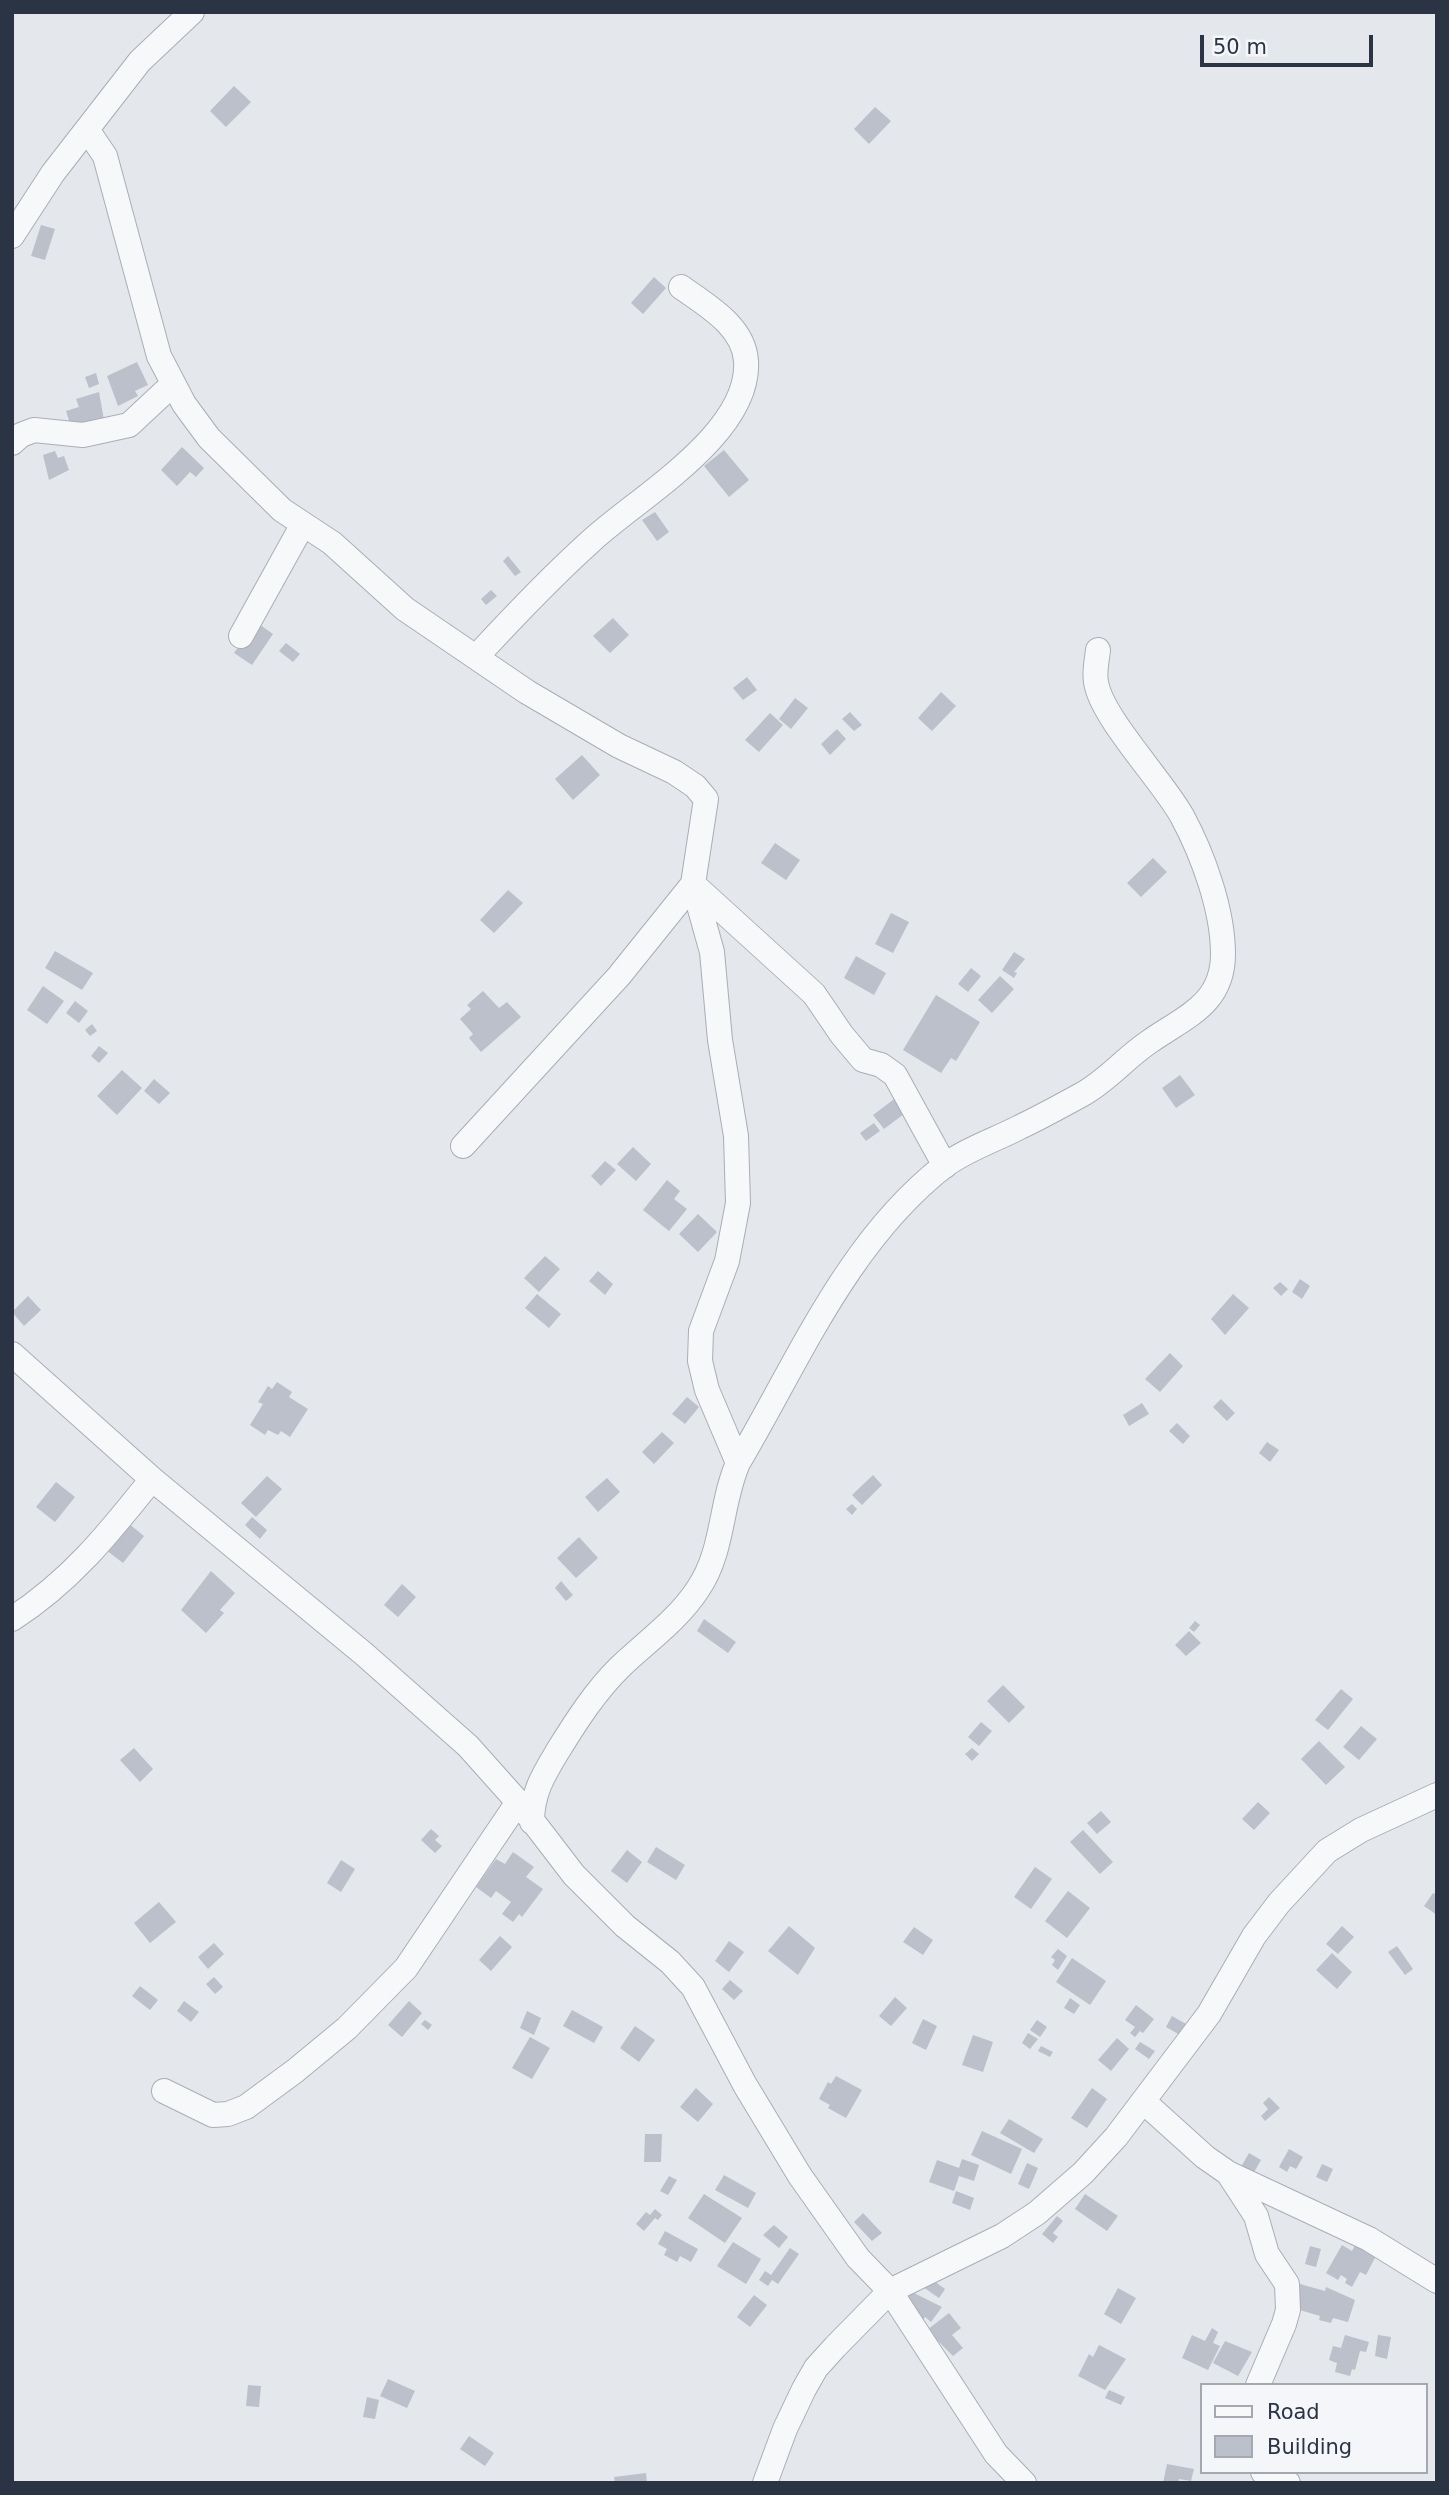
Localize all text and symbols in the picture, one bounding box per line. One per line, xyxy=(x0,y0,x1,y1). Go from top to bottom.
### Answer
scale bar xyxy=(1204,21,1377,65)
text: 50 m xyxy=(1213,35,1267,59)
legend xyxy=(1200,2383,1428,2474)
text: Road xyxy=(1267,2400,1320,2424)
text: Building xyxy=(1267,2435,1352,2459)

